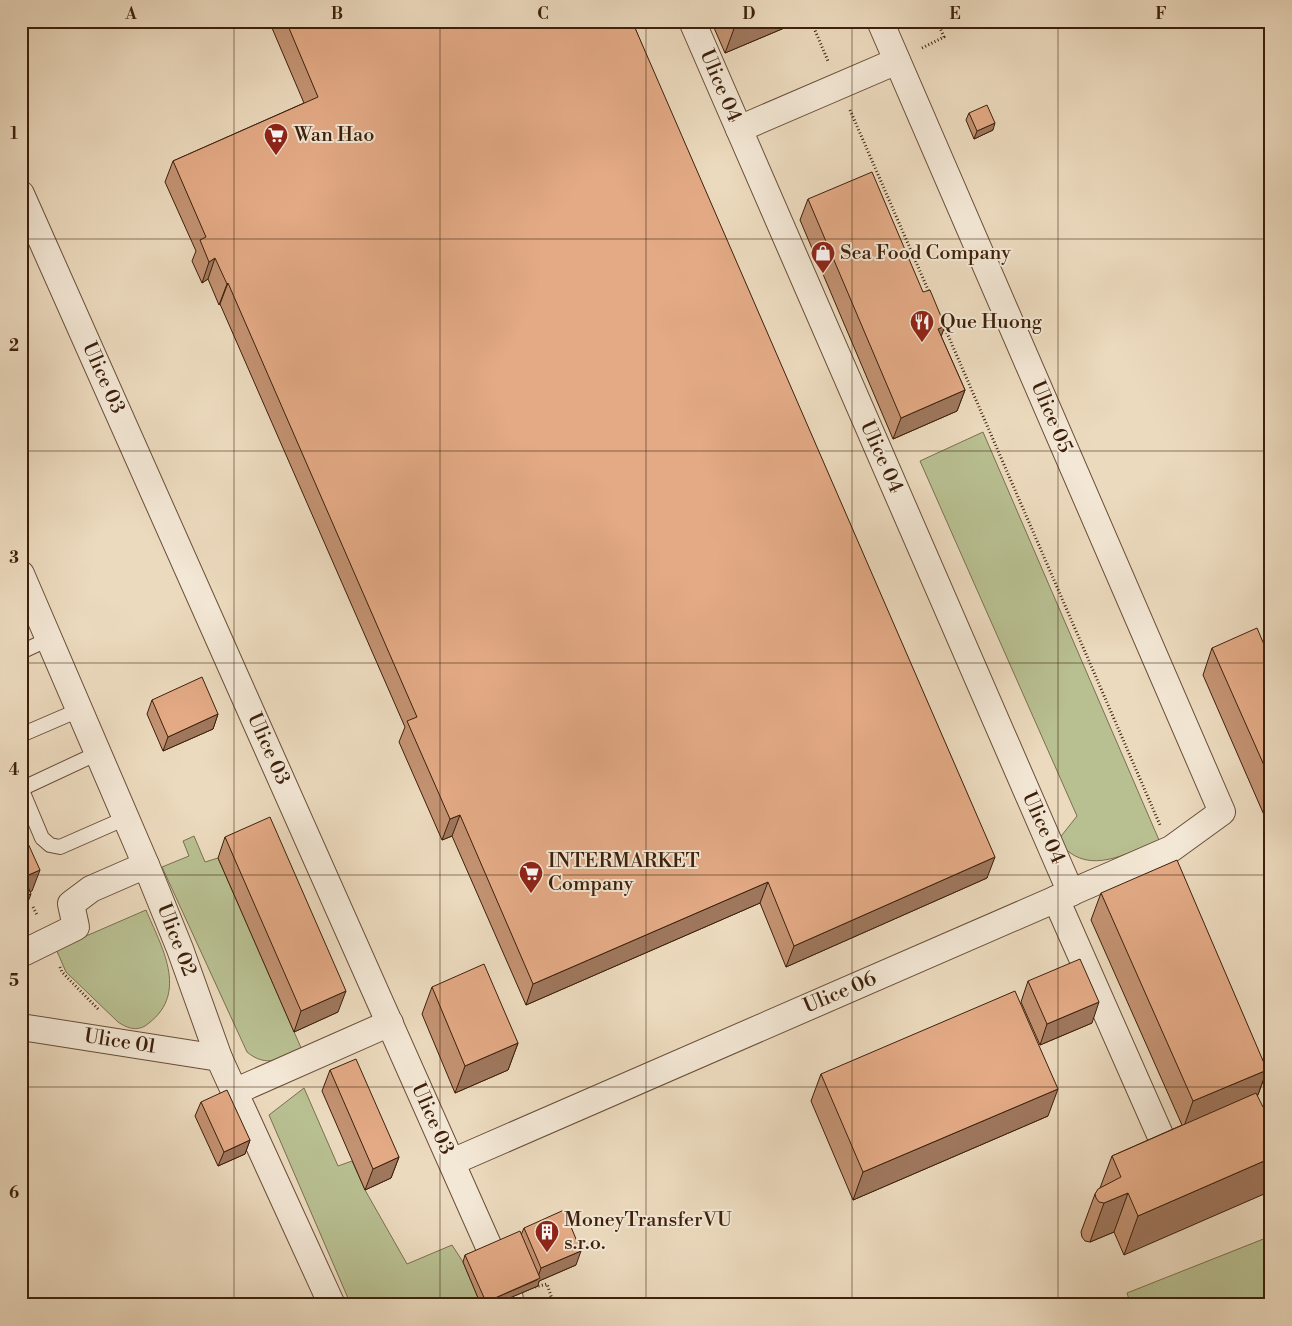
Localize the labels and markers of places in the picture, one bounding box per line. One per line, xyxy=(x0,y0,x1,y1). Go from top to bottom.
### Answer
supermarket icon: Wan Hao xyxy=(263,122,289,156)
place label: Wan Hao xyxy=(293,123,374,148)
shop icon: Sea Food Company xyxy=(810,240,836,274)
place label: Sea Food Company xyxy=(840,241,1011,266)
restaurant icon: Que Huong xyxy=(909,309,935,343)
place label: Que Huong xyxy=(940,310,1043,335)
place label: INTERMARKET Company xyxy=(548,849,700,897)
supermarket icon: INTERMARKET Company xyxy=(518,860,544,894)
place label: MoneyTransferVU s.r.o. xyxy=(564,1208,732,1256)
building icon: MoneyTransferVU s.r.o. xyxy=(534,1219,560,1253)

